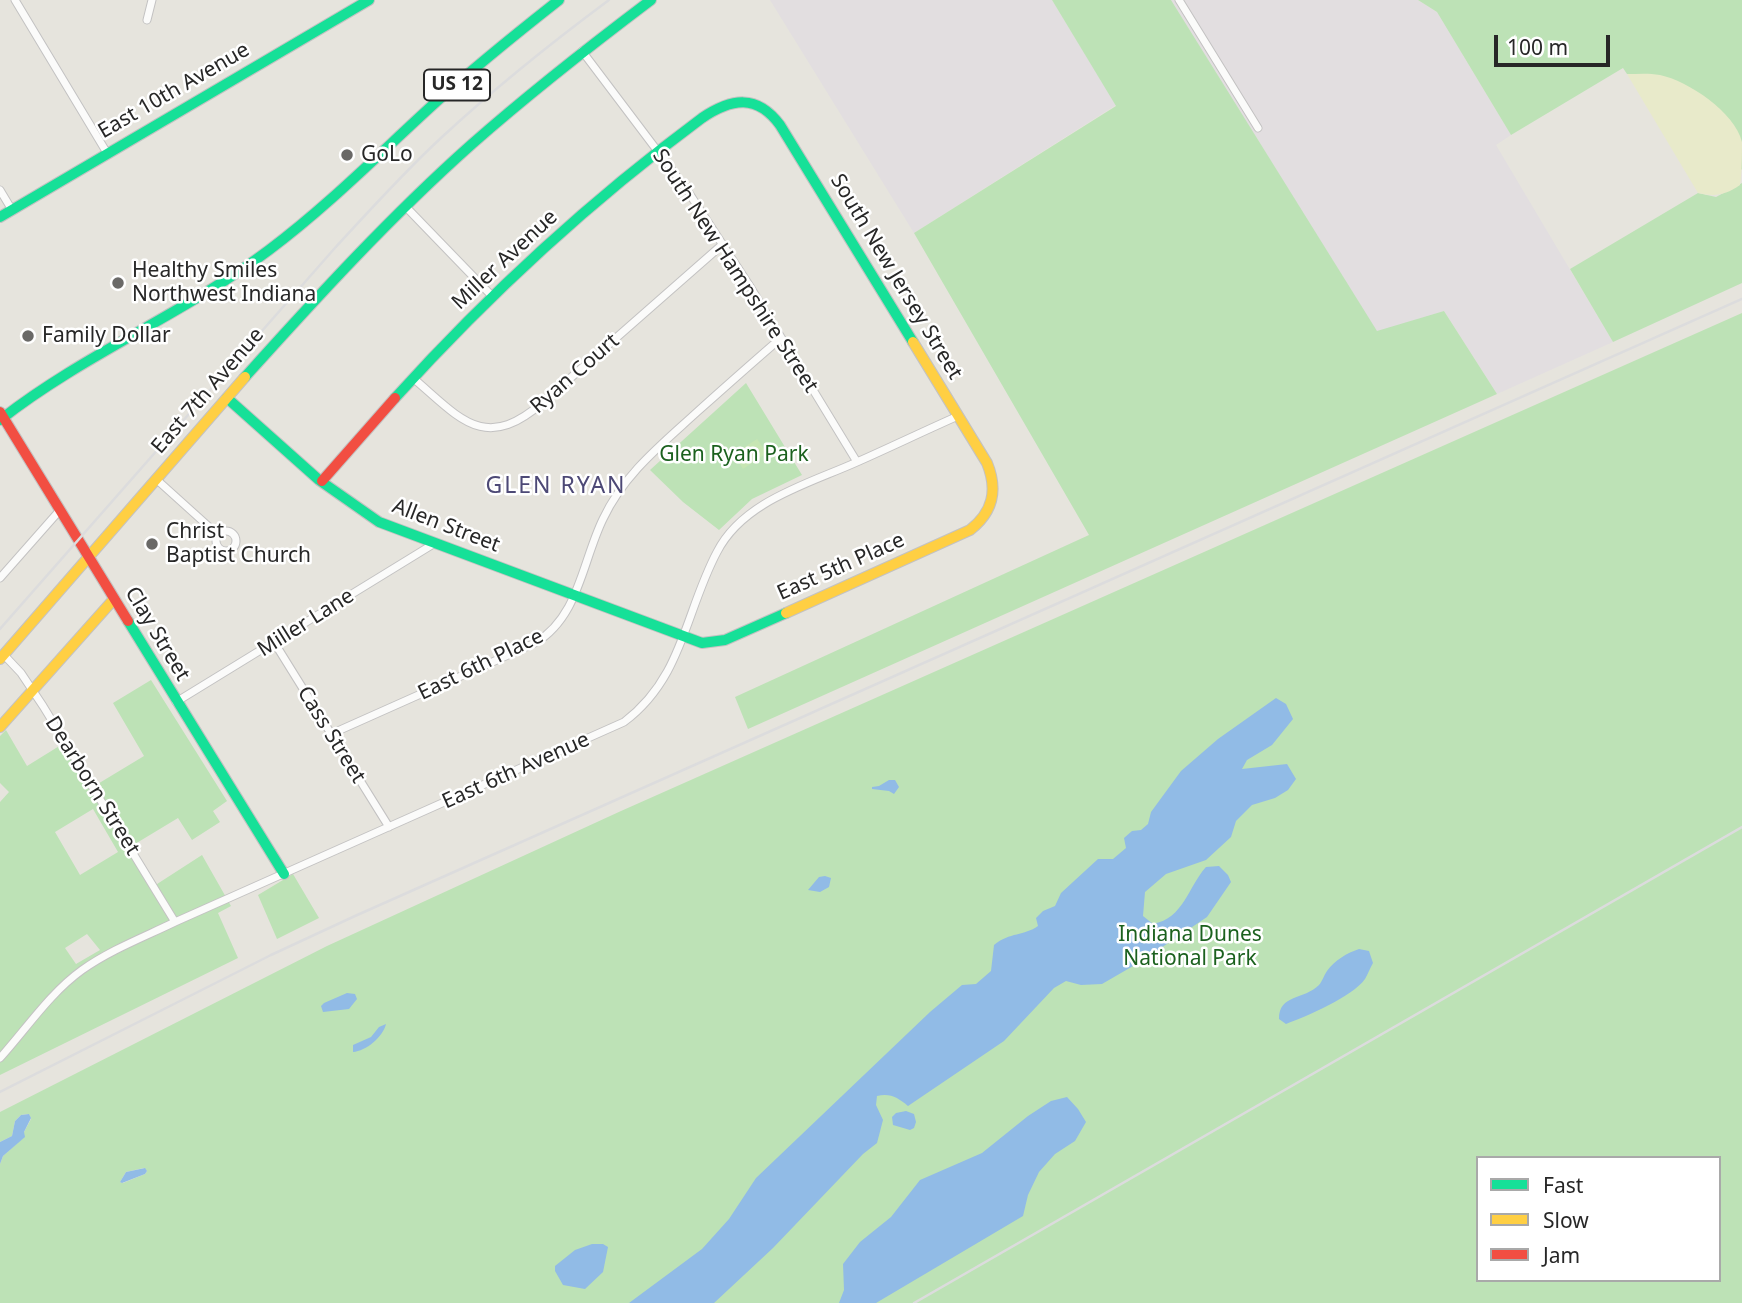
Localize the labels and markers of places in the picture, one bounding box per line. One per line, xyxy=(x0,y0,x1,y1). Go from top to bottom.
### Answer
place label: GoLo xyxy=(361,142,413,168)
marker: GoLo xyxy=(339,147,355,163)
place label: Healthy Smiles Northwest Indiana xyxy=(132,258,316,308)
marker: Healthy Smiles Northwest Indiana xyxy=(110,275,126,291)
place label: Family Dollar xyxy=(42,323,171,349)
marker: Family Dollar xyxy=(20,328,36,344)
place label: Christ Baptist Church xyxy=(166,519,311,569)
marker: Christ Baptist Church xyxy=(144,536,160,552)

